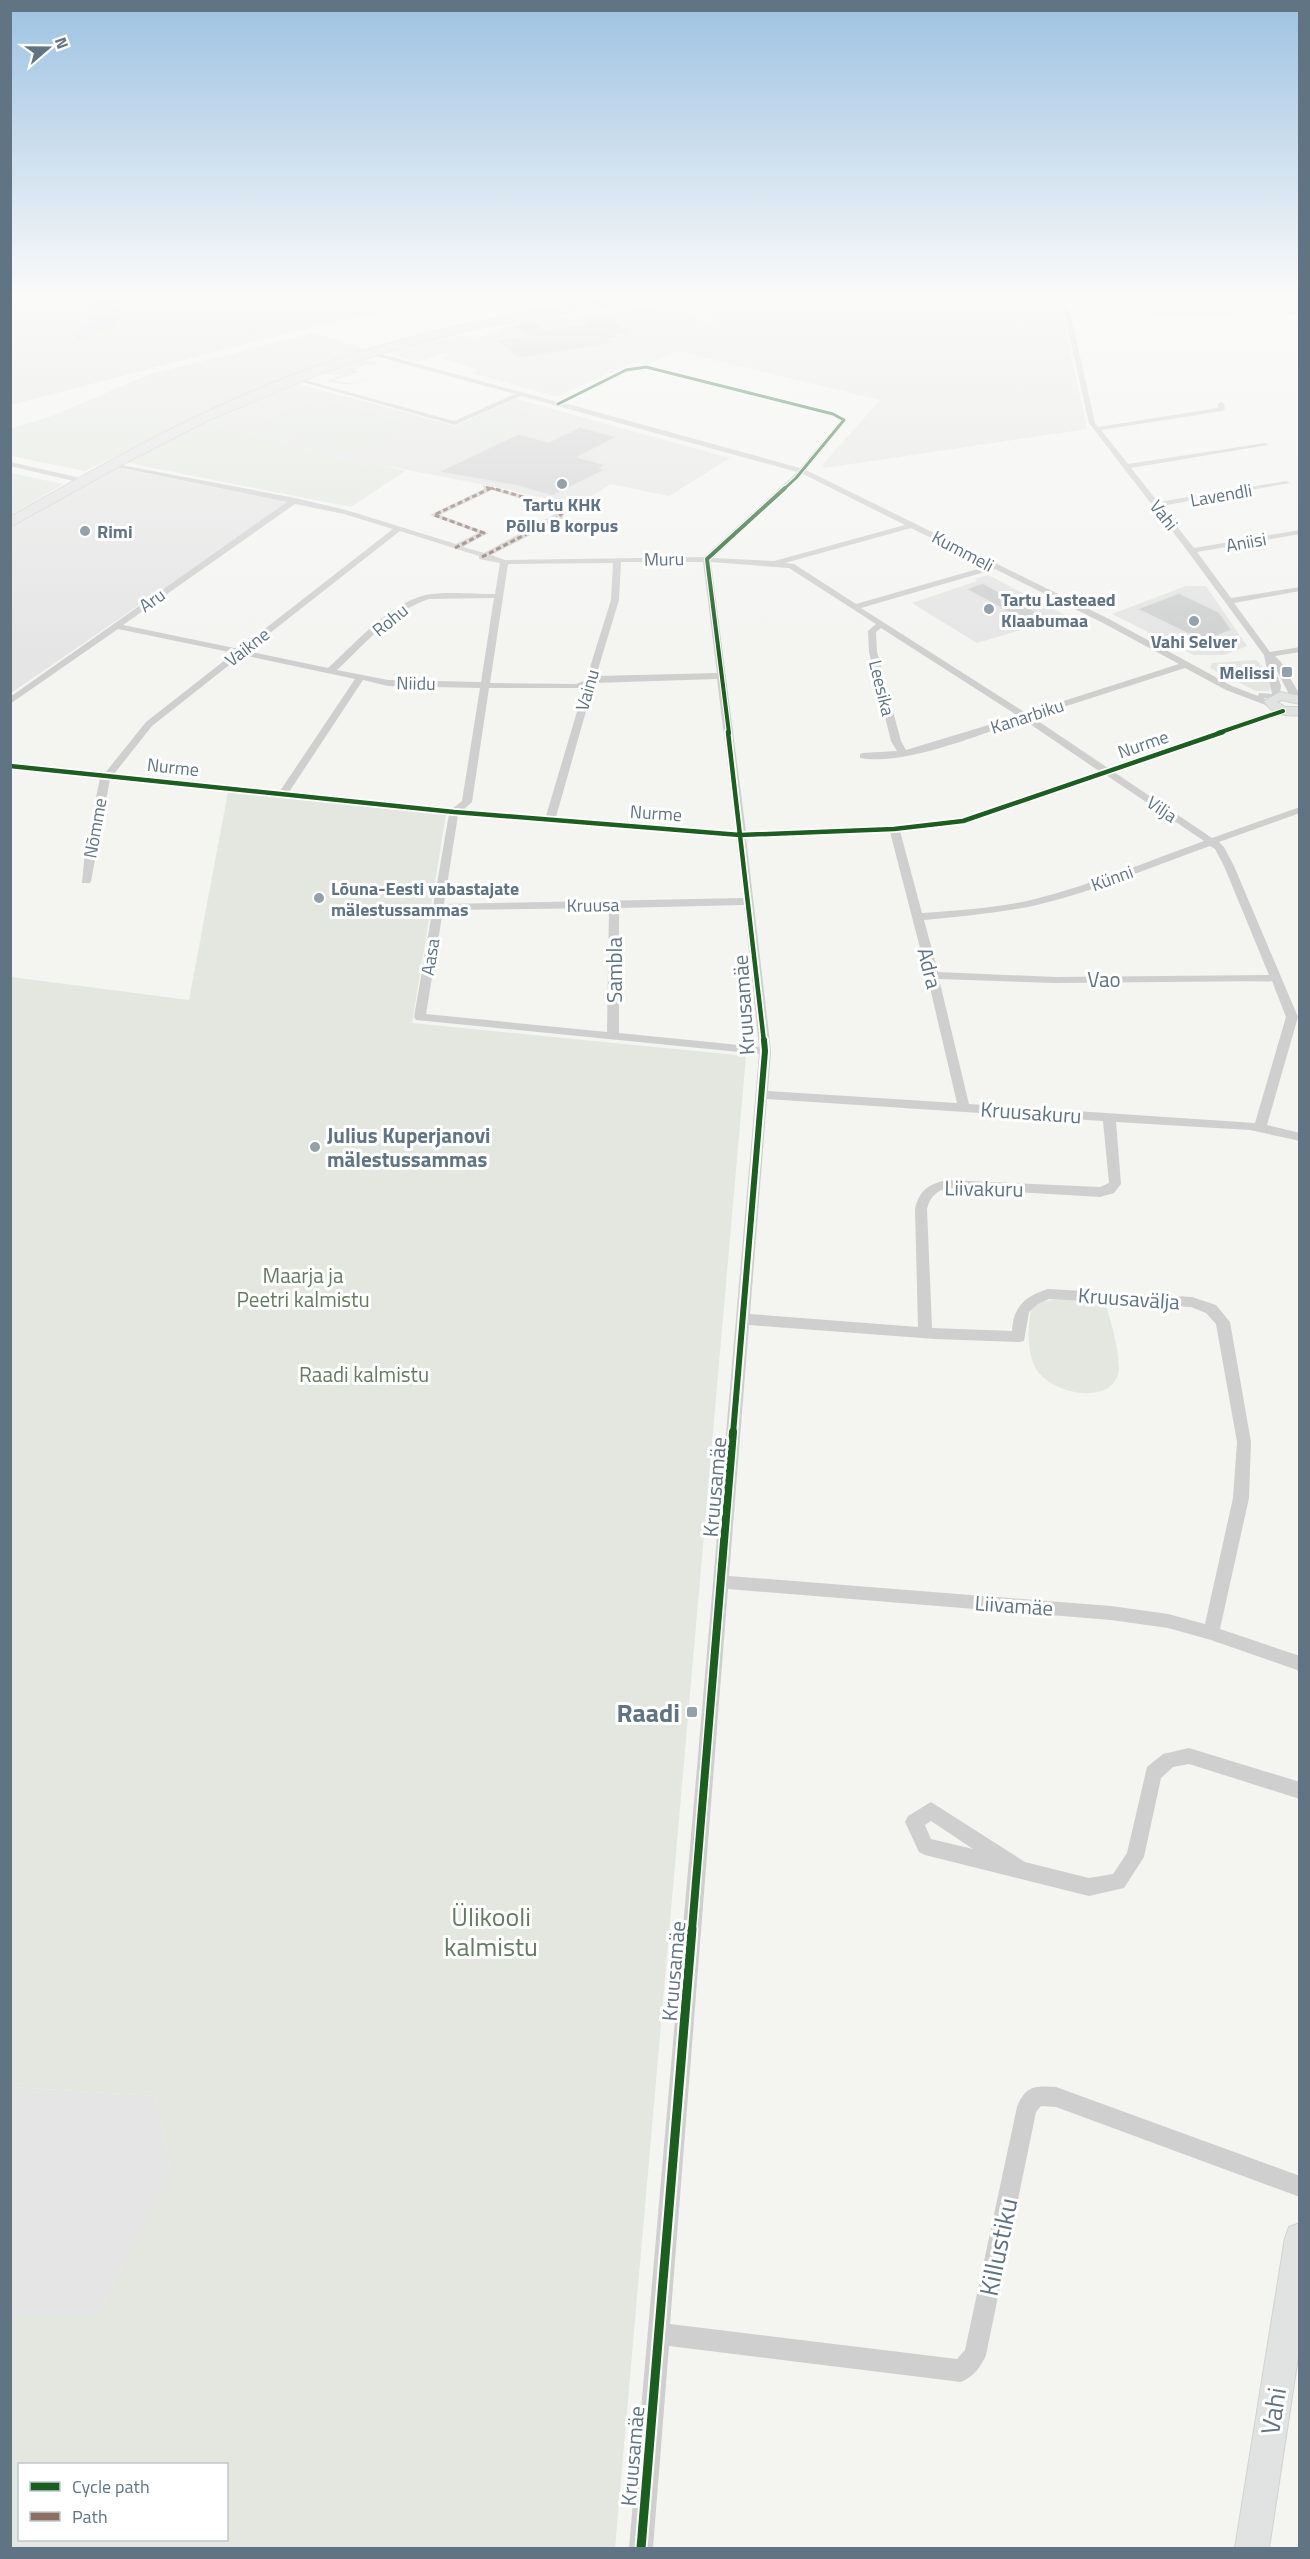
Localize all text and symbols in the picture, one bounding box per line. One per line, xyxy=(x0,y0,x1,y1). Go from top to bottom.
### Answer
north arrow xyxy=(18,18,78,78)
text: N xyxy=(49,34,75,52)
street label: Lavendli xyxy=(1188,476,1254,514)
marker: Tartu KHK Põllu B korpus xyxy=(555,477,569,491)
place label: Tartu KHK Põllu B korpus xyxy=(506,491,618,539)
street label: Vahi xyxy=(1143,494,1185,536)
place label: Rimi xyxy=(97,518,133,545)
street label: Kummeli xyxy=(927,523,999,579)
marker: Rimi xyxy=(78,524,92,538)
street label: Aniisi xyxy=(1224,525,1268,559)
street label: Muru xyxy=(644,545,684,573)
street label: Aru xyxy=(133,581,171,619)
place label: Tartu Lasteaed Klaabumaa xyxy=(1001,586,1116,634)
street label: Rohu xyxy=(366,597,414,643)
marker: Tartu Lasteaed Klaabumaa xyxy=(982,602,996,616)
marker: Vahi Selver xyxy=(1187,614,1201,628)
street label: Vaikne xyxy=(219,621,275,673)
place label: Vahi Selver xyxy=(1151,628,1238,655)
street label: Leesika xyxy=(862,657,902,719)
place label: Melissi xyxy=(1219,659,1275,686)
marker: Melissi xyxy=(1280,665,1294,679)
street label: Vainu xyxy=(568,666,606,714)
street label: Niidu xyxy=(396,669,436,697)
street label: Kanarbiku xyxy=(987,691,1067,741)
street label: Nurme xyxy=(1114,723,1172,765)
street label: Nurme xyxy=(146,751,200,783)
street label: Vilja xyxy=(1141,789,1183,829)
street label: Nõmme xyxy=(76,796,114,860)
street label: Nurme xyxy=(629,798,683,828)
street label: Künni xyxy=(1087,858,1137,898)
place label: Lõuna-Eesti vabastajate mälestussammas xyxy=(331,875,519,923)
marker: Lõuna-Eesti vabastajate mälestussammas xyxy=(312,891,326,905)
street label: Kruusa xyxy=(566,891,620,919)
street label: Aasa xyxy=(414,937,446,977)
street label: Sambla xyxy=(598,937,630,1003)
street label: Adra xyxy=(909,944,951,992)
street label: Kruusamäe xyxy=(724,954,762,1056)
street label: Vao xyxy=(1087,963,1121,995)
street label: Kruusakuru xyxy=(979,1093,1083,1131)
place label: Julius Kuperjanovi mälestussammas xyxy=(327,1119,491,1175)
marker: Julius Kuperjanovi mälestussammas xyxy=(308,1140,322,1154)
street label: Liivakuru xyxy=(944,1171,1024,1205)
park label: Maarja ja Peetri kalmistu xyxy=(236,1259,370,1315)
street label: Kruusavälja xyxy=(1077,1278,1181,1318)
park label: Raadi kalmistu xyxy=(299,1358,429,1390)
street label: Kruusamäe xyxy=(694,1436,734,1538)
street label: Liivamäe xyxy=(974,1586,1054,1624)
place label: Raadi xyxy=(616,1693,680,1732)
marker: Raadi xyxy=(685,1705,699,1719)
park label: Ülikooli kalmistu xyxy=(444,1897,538,1966)
street label: Kruusamäe xyxy=(653,1920,693,2022)
street label: Killustiku xyxy=(969,2194,1027,2300)
street label: Vahi xyxy=(1250,2385,1296,2437)
street label: Kruusamäe xyxy=(612,2405,652,2507)
legend xyxy=(18,2463,228,2541)
text: Cycle path xyxy=(72,2473,150,2500)
text: Path xyxy=(72,2503,108,2530)

